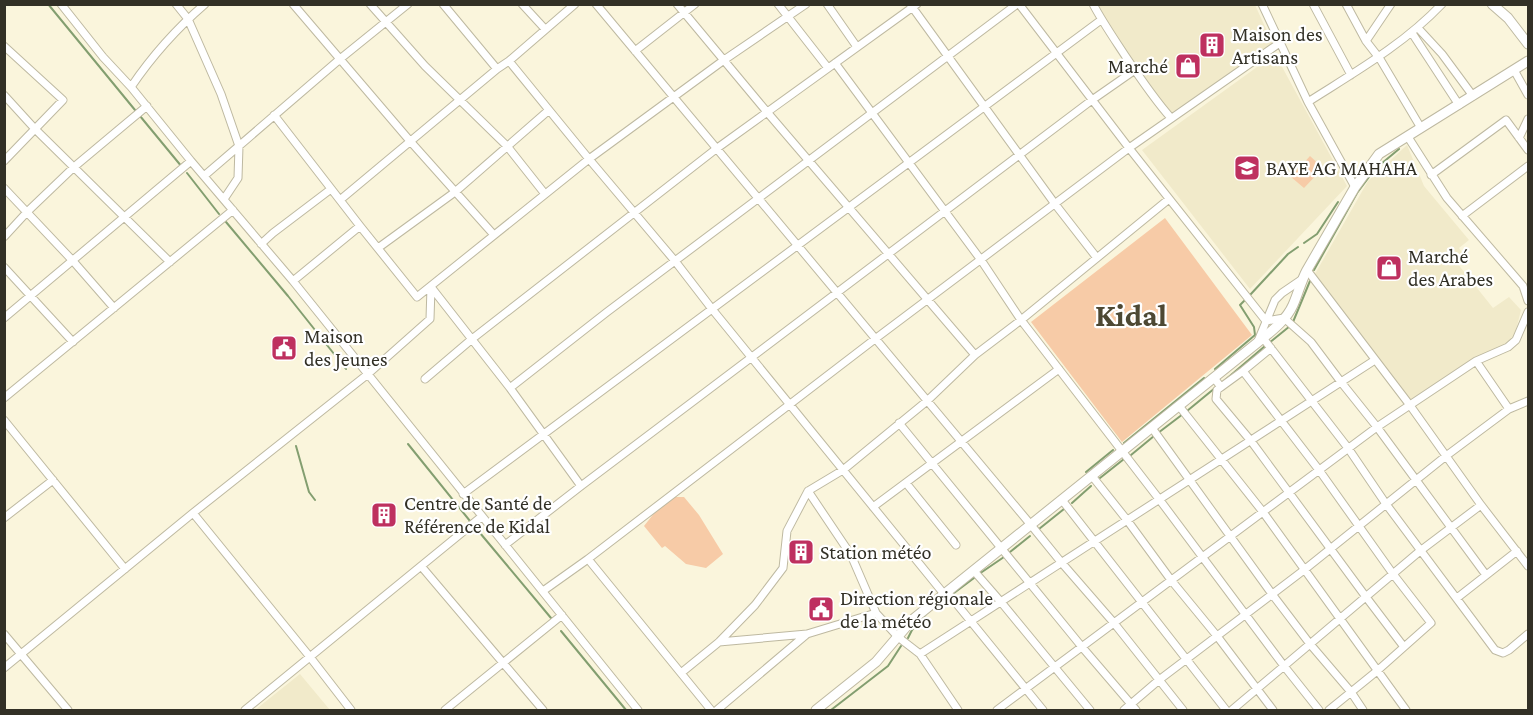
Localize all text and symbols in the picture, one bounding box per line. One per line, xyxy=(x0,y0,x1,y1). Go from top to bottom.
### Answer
place label: Maison des Artisans xyxy=(1232,23,1323,68)
building icon: Maison des Artisans xyxy=(1197,30,1227,60)
shop icon: Marché xyxy=(1173,51,1203,81)
place label: Marché xyxy=(1108,55,1168,77)
school or university icon: BAYE AG MAHAHA xyxy=(1232,153,1262,183)
place label: BAYE AG MAHAHA xyxy=(1266,157,1418,179)
place label: Marché des Arabes xyxy=(1408,245,1493,290)
shop icon: Marché des Arabes xyxy=(1374,253,1404,283)
district label: Kidal xyxy=(1095,297,1167,333)
place label: Maison des Jeunes xyxy=(304,325,388,371)
public building icon: Maison des Jeunes xyxy=(269,333,299,363)
place label: Centre de Santé de Référence de Kidal xyxy=(404,492,552,537)
building icon: Centre de Santé de Référence de Kidal xyxy=(369,500,399,530)
building icon: Station météo xyxy=(786,537,816,567)
place label: Station météo xyxy=(820,541,932,563)
place label: Direction régionale de la météo xyxy=(840,587,993,632)
public building icon: Direction régionale de la météo xyxy=(806,594,836,624)

